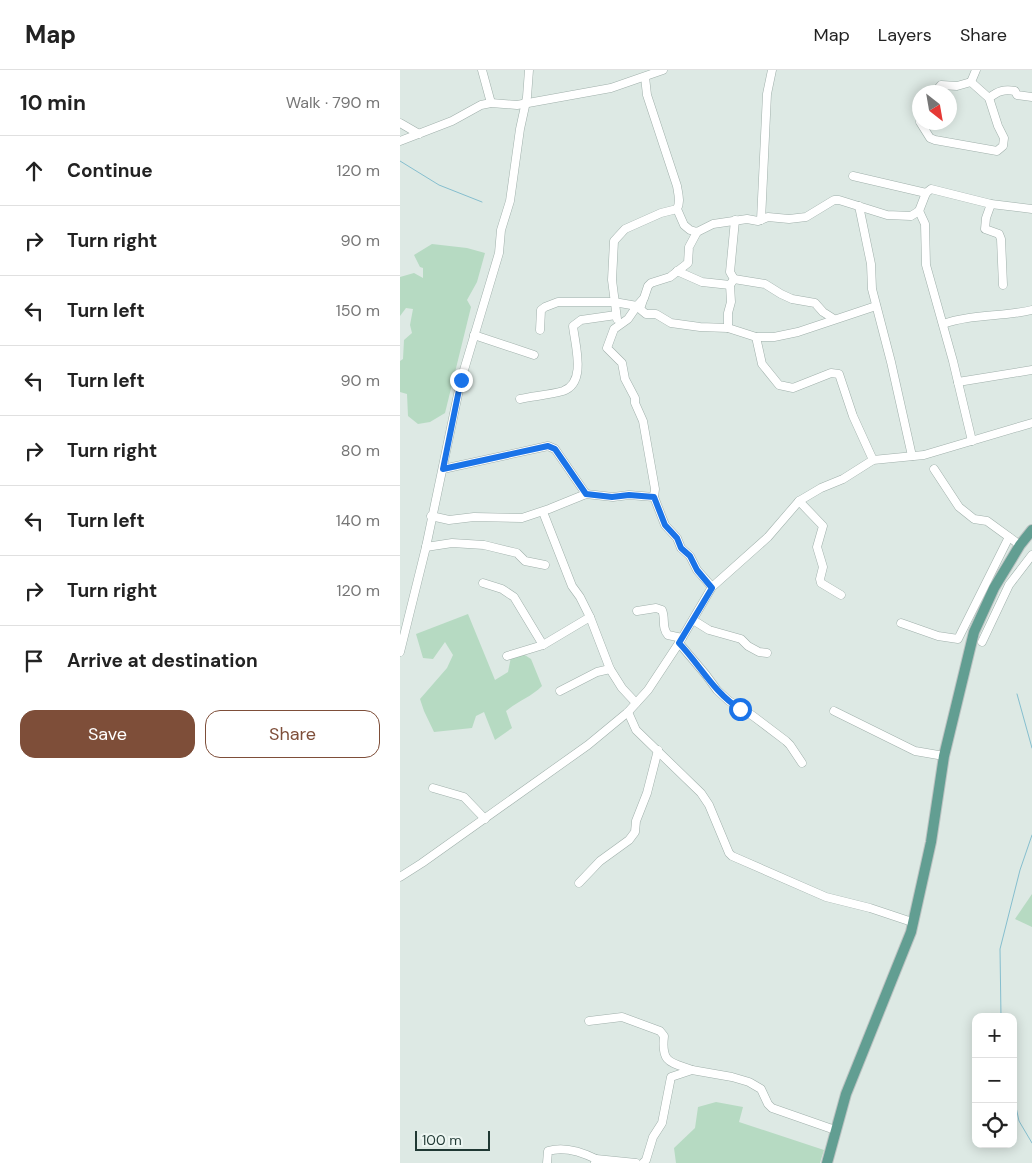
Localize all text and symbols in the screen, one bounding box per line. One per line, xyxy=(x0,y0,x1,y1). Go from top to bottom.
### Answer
text: Map xyxy=(25,19,76,50)
text: Map xyxy=(814,23,850,47)
text: Layers xyxy=(878,23,932,47)
text: Share xyxy=(960,23,1007,47)
north arrow xyxy=(912,85,957,130)
text: 10 min xyxy=(20,89,86,117)
text: Walk · 790 m xyxy=(286,92,380,113)
icon: ahead xyxy=(20,157,48,185)
text: Continue xyxy=(67,158,153,183)
text: 120 m xyxy=(336,160,380,181)
icon: right xyxy=(20,227,48,255)
text: Turn right xyxy=(67,228,157,253)
text: 90 m xyxy=(340,230,380,251)
icon: left xyxy=(20,297,48,325)
text: Turn left xyxy=(67,298,145,323)
text: 150 m xyxy=(336,300,380,321)
icon: left xyxy=(20,367,48,395)
text: Turn left xyxy=(67,368,145,393)
route end xyxy=(450,369,473,392)
text: 90 m xyxy=(340,370,380,391)
icon: right xyxy=(20,437,48,465)
text: Turn right xyxy=(67,438,157,463)
text: 80 m xyxy=(341,440,380,461)
icon: left xyxy=(20,507,48,535)
text: Turn left xyxy=(67,508,145,533)
text: 140 m xyxy=(336,510,380,531)
icon: right xyxy=(20,577,48,605)
text: Turn right xyxy=(67,578,157,603)
text: 120 m xyxy=(336,580,380,601)
icon: arrive xyxy=(20,647,48,675)
text: Arrive at destination xyxy=(67,648,258,673)
route start xyxy=(729,698,752,721)
button: Save xyxy=(20,710,195,758)
button: Share xyxy=(205,710,380,758)
map controls xyxy=(972,1013,1017,1148)
button: + xyxy=(972,1013,1017,1058)
button: − xyxy=(972,1058,1017,1103)
button: locate xyxy=(972,1103,1017,1148)
scale bar xyxy=(415,1128,490,1151)
text: 100 m xyxy=(422,1131,462,1149)

